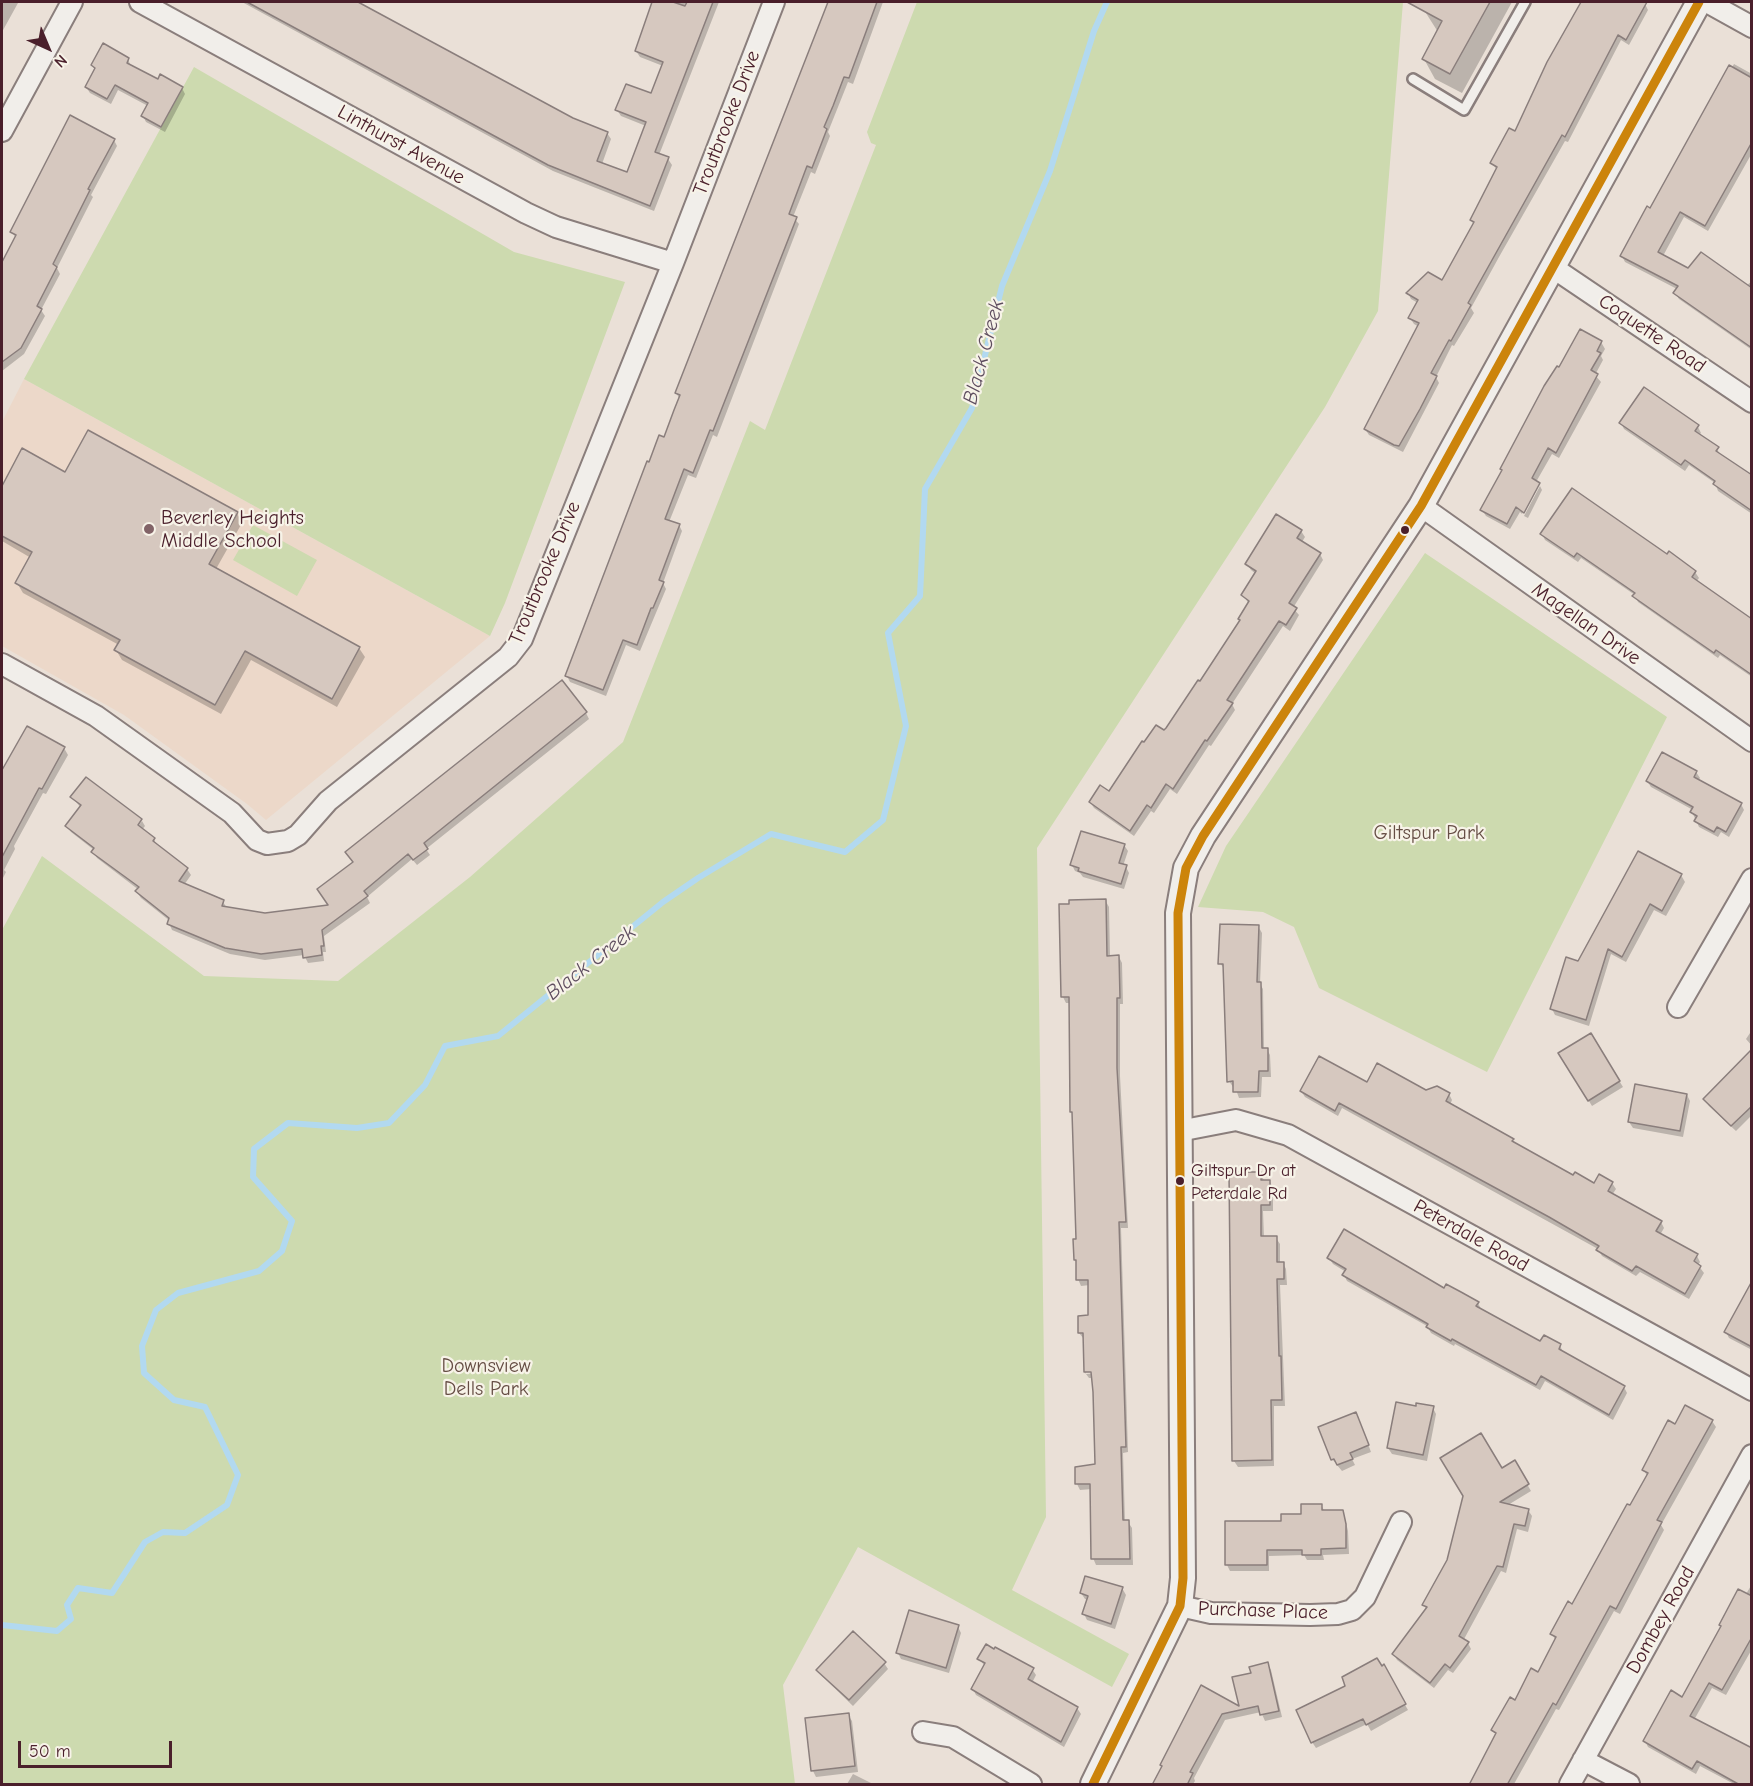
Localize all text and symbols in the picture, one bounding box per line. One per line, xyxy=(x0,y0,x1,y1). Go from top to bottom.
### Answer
north arrow xyxy=(18,18,78,78)
street label: Troutbrooke Drive xyxy=(688,47,766,199)
text: N xyxy=(50,51,71,71)
street label: Linthurst Avenue xyxy=(333,100,469,190)
street label: Coquette Road xyxy=(1594,289,1710,379)
water label: Black Creek xyxy=(958,297,1010,407)
street label: Troutbrooke Drive xyxy=(504,498,586,648)
place label: Beverley Heights Middle School xyxy=(161,506,304,553)
marker: Beverley Heights Middle School xyxy=(142,522,156,536)
unlabelled marker xyxy=(1399,524,1411,536)
street label: Magellan Drive xyxy=(1527,578,1645,670)
park label: Giltspur Park xyxy=(1373,821,1485,845)
water label: Black Creek xyxy=(541,920,641,1006)
place label: Giltspur Dr at Peterdale Rd xyxy=(1191,1160,1295,1202)
marker: Giltspur Dr at Peterdale Rd xyxy=(1174,1175,1186,1187)
street label: Peterdale Road xyxy=(1409,1194,1533,1278)
park label: Downsview Dells Park xyxy=(441,1354,531,1401)
street label: Dombey Road xyxy=(1622,1562,1700,1678)
street label: Purchase Place xyxy=(1198,1597,1328,1625)
scale bar xyxy=(21,1729,176,1767)
text: 50 m xyxy=(29,1741,71,1762)

